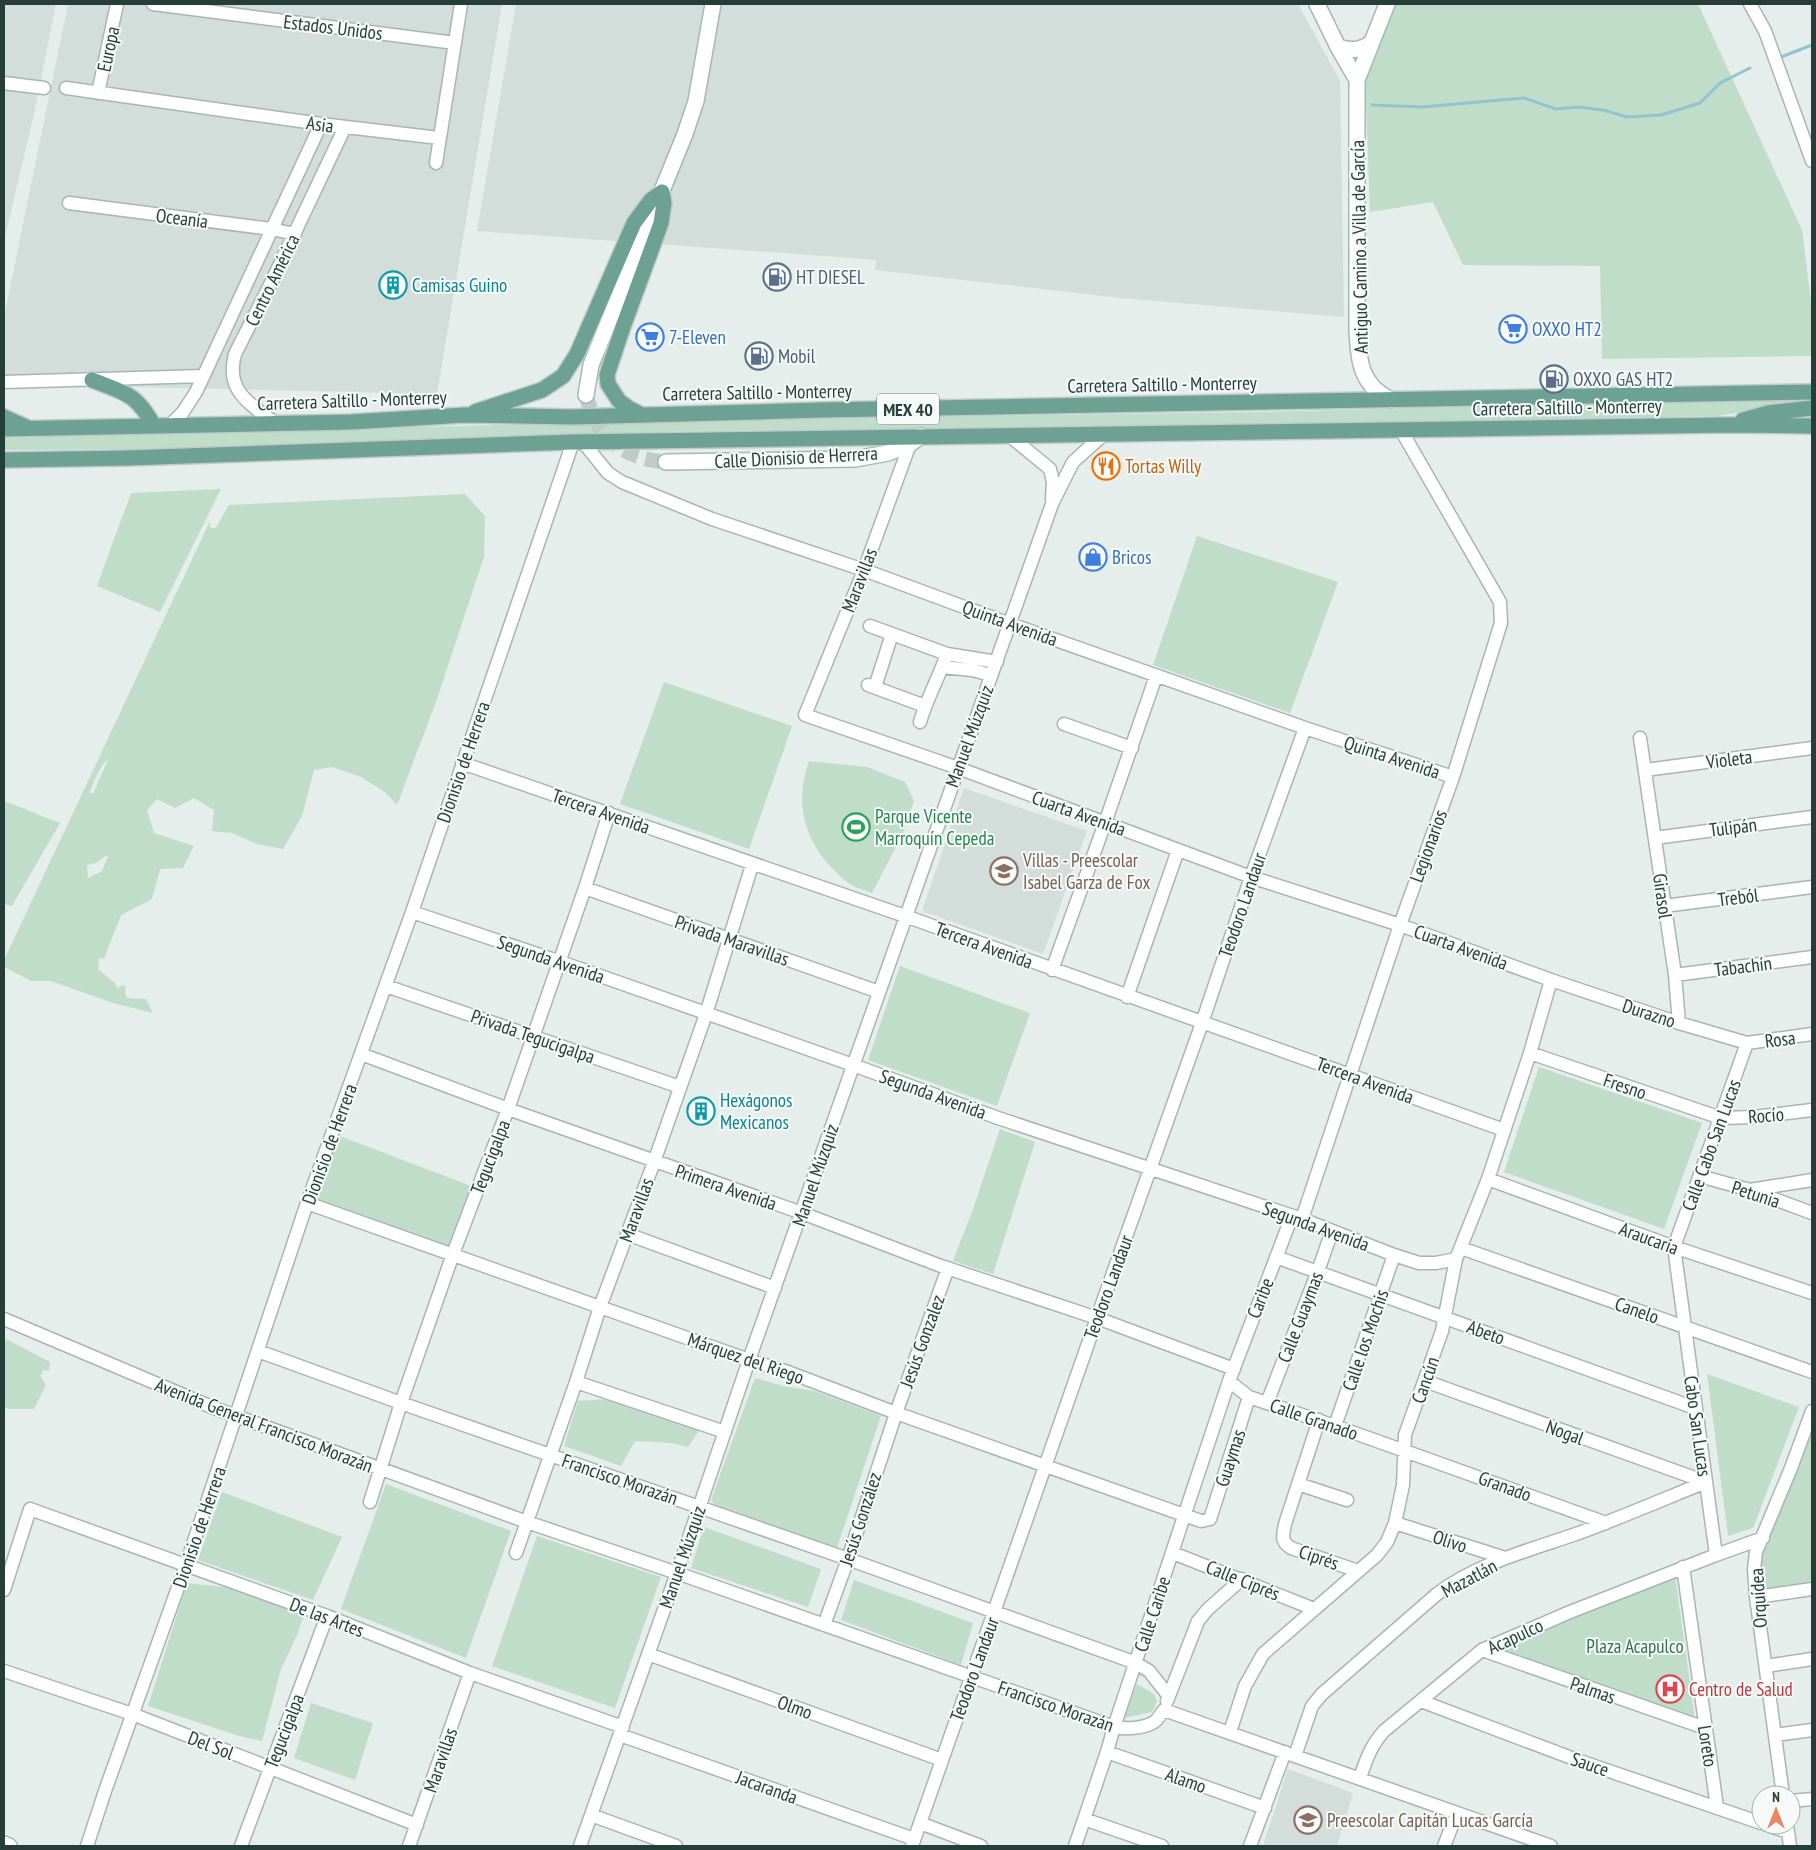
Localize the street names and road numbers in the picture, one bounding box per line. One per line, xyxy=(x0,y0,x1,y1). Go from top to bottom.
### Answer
street label: Estados Unidos xyxy=(282,9,384,45)
street label: Europa xyxy=(92,24,124,74)
street label: Asia xyxy=(305,110,335,138)
street label: Antiguo Camino a Villa de García xyxy=(1345,140,1373,354)
street label: Oceanía xyxy=(155,203,209,233)
street label: Centro América xyxy=(239,230,305,330)
street label: Carretera Saltillo - Monterrey xyxy=(1067,370,1258,398)
street label: Carretera Saltillo - Monterrey xyxy=(662,378,853,406)
street label: Carretera Saltillo - Monterrey xyxy=(257,385,448,415)
street label: Carretera Saltillo - Monterrey xyxy=(1472,393,1663,421)
road number: MEX 40 xyxy=(877,394,939,424)
street label: Calle Dionisio de Herrera xyxy=(714,441,878,473)
street label: Maravillas xyxy=(836,544,882,616)
street label: Quinta Avenida xyxy=(959,595,1061,651)
street label: Manuel Múzquiz xyxy=(939,681,999,790)
street label: Dionisio de Herrera xyxy=(431,698,495,826)
street label: Quinta Avenida xyxy=(1341,730,1443,784)
street label: Violeta xyxy=(1704,744,1753,774)
street label: Tercera Avenida xyxy=(549,783,653,839)
street label: Cuarta Avenida xyxy=(1029,785,1129,841)
street label: Legionarios xyxy=(1404,807,1452,885)
street label: Tulipán xyxy=(1708,812,1758,842)
street label: Teodoro Landaur xyxy=(1213,849,1271,961)
street label: Girasol xyxy=(1648,872,1678,921)
street label: Treból xyxy=(1716,883,1760,911)
street label: Privada Maravillas xyxy=(672,909,792,971)
street label: Tercera Avenida xyxy=(932,916,1036,974)
street label: Cuarta Avenida xyxy=(1411,919,1511,975)
street label: Segunda Avenida xyxy=(494,929,608,989)
street label: Tabachín xyxy=(1713,951,1773,981)
street label: Durazno xyxy=(1619,993,1679,1033)
street label: Privada Tegucigalpa xyxy=(468,1004,598,1068)
street label: Rosa xyxy=(1763,1025,1797,1053)
street label: Tercera Avenida xyxy=(1313,1051,1417,1109)
street label: Segunda Avenida xyxy=(876,1064,990,1124)
street label: Fresno xyxy=(1600,1068,1650,1104)
street label: Calle Cabo San Lucas xyxy=(1676,1076,1746,1214)
street label: Dionisio de Herrera xyxy=(296,1080,362,1208)
street label: Rocío xyxy=(1747,1101,1785,1129)
street label: Tegucigalpa xyxy=(465,1116,515,1198)
street label: Manuel Múzquiz xyxy=(786,1120,844,1229)
street label: Primera Avenida xyxy=(672,1158,780,1216)
street label: Maravillas xyxy=(613,1174,659,1246)
street label: Petunia xyxy=(1729,1175,1783,1213)
street label: Segunda Avenida xyxy=(1259,1196,1373,1256)
street label: Araucaria xyxy=(1616,1216,1682,1260)
street label: Teodoro Landaur xyxy=(1078,1231,1138,1342)
street label: Calle Guaymas xyxy=(1272,1268,1328,1366)
street label: Caribe xyxy=(1241,1274,1279,1322)
street label: Calle los Mochis xyxy=(1336,1286,1394,1394)
street label: Jesús Gonzalez xyxy=(894,1291,950,1392)
street label: Canelo xyxy=(1612,1291,1662,1329)
street label: Abeto xyxy=(1464,1314,1508,1350)
street label: Márquez del Riego xyxy=(685,1327,807,1389)
street label: Cancún xyxy=(1406,1354,1444,1406)
street label: Avenida General Francisco Morazán xyxy=(152,1372,376,1478)
street label: Cabo San Lucas xyxy=(1679,1374,1717,1478)
street label: Calle Granado xyxy=(1267,1393,1361,1445)
street label: Nogal xyxy=(1543,1414,1588,1450)
street label: Guaymas xyxy=(1210,1426,1250,1490)
street label: Francisco Morazán xyxy=(559,1448,681,1510)
street label: Dionisio de Herrera xyxy=(167,1463,231,1591)
street label: Granado xyxy=(1475,1465,1535,1507)
street label: Jesús González xyxy=(833,1469,886,1570)
street label: Manuel Múzquiz xyxy=(653,1502,711,1611)
street label: Olivo xyxy=(1430,1524,1470,1558)
street label: Ciprés xyxy=(1296,1539,1342,1575)
street label: Mazatlán xyxy=(1437,1553,1501,1603)
street label: Calle Ciprés xyxy=(1203,1554,1283,1606)
street label: Orquídea xyxy=(1744,1567,1772,1629)
street label: Calle Caribe xyxy=(1128,1573,1176,1655)
street label: De las Artes xyxy=(286,1592,368,1642)
street label: Teodoro Landaur xyxy=(944,1613,1004,1724)
street label: Acapulco xyxy=(1483,1613,1547,1659)
street label: Palmas xyxy=(1567,1671,1619,1709)
street label: Francisco Morazán xyxy=(995,1675,1117,1737)
street label: Tegucigalpa xyxy=(259,1690,309,1772)
street label: Olmo xyxy=(774,1690,816,1724)
street label: Maravillas xyxy=(418,1724,462,1796)
street label: Loreto xyxy=(1693,1724,1723,1768)
street label: Del Sol xyxy=(185,1725,238,1765)
street label: Sauce xyxy=(1568,1746,1612,1782)
street label: Alamo xyxy=(1162,1762,1210,1798)
street label: Jacaranda xyxy=(732,1765,801,1809)

